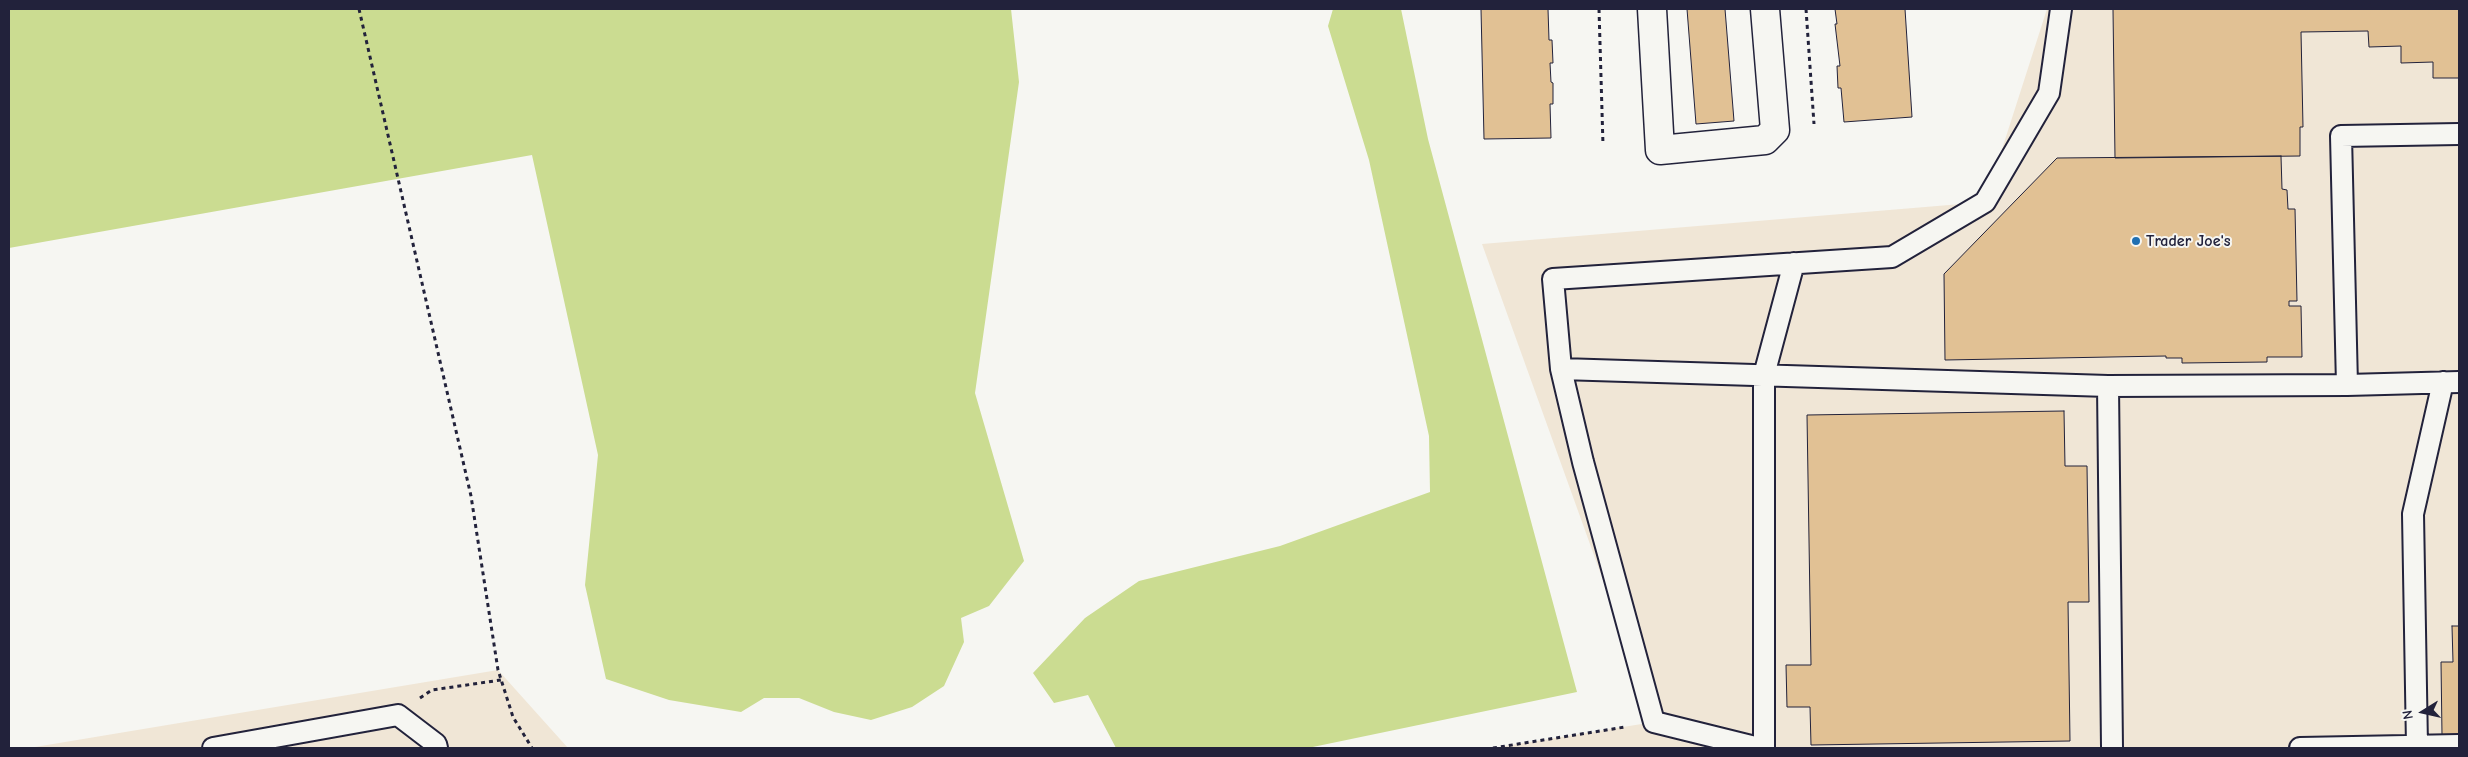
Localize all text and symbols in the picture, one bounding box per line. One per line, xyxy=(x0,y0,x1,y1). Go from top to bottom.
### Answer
place label: Trader Joe's xyxy=(2146,231,2231,251)
marker: Trader Joe's xyxy=(2130,235,2142,247)
north arrow xyxy=(2398,687,2448,737)
text: N xyxy=(2399,709,2417,721)

